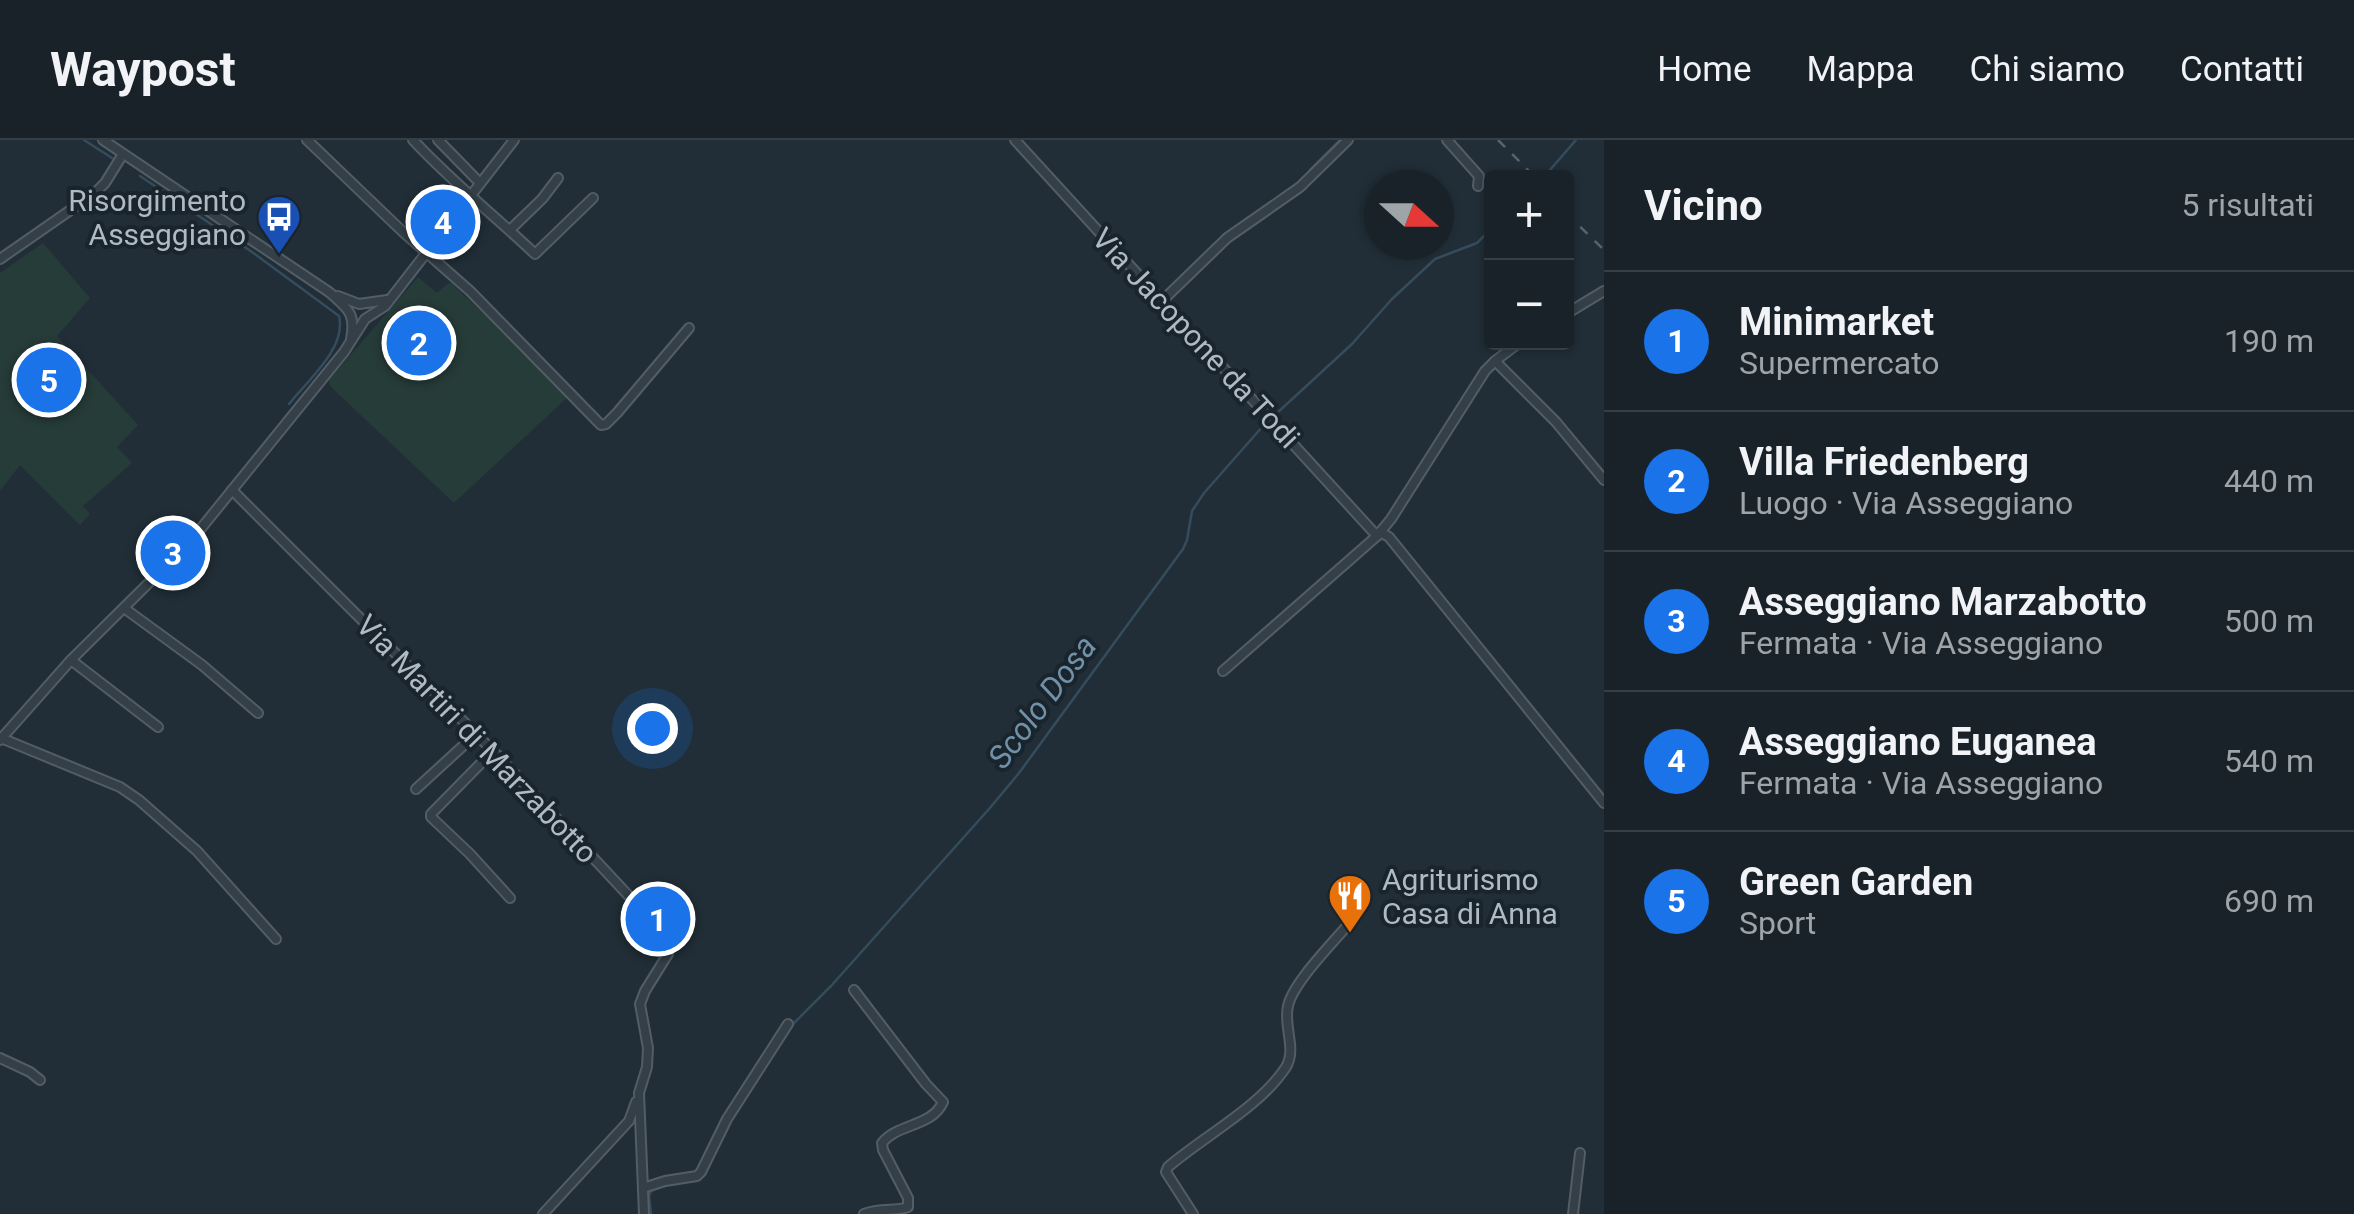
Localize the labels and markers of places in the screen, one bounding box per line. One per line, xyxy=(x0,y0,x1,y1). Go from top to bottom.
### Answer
place label: Risorgimento Asseggiano xyxy=(68,183,246,252)
pin: 4 xyxy=(410,184,476,260)
bus stop icon: Risorgimento Asseggiano xyxy=(256,194,302,255)
pin: 2 xyxy=(386,306,452,380)
pin: 5 xyxy=(17,342,82,418)
pin: 3 xyxy=(140,516,206,590)
place label: Agriturismo Casa di Anna xyxy=(1382,862,1558,931)
restaurant icon: Agriturismo Casa di Anna xyxy=(1327,873,1373,934)
pin: 1 xyxy=(626,882,690,956)

